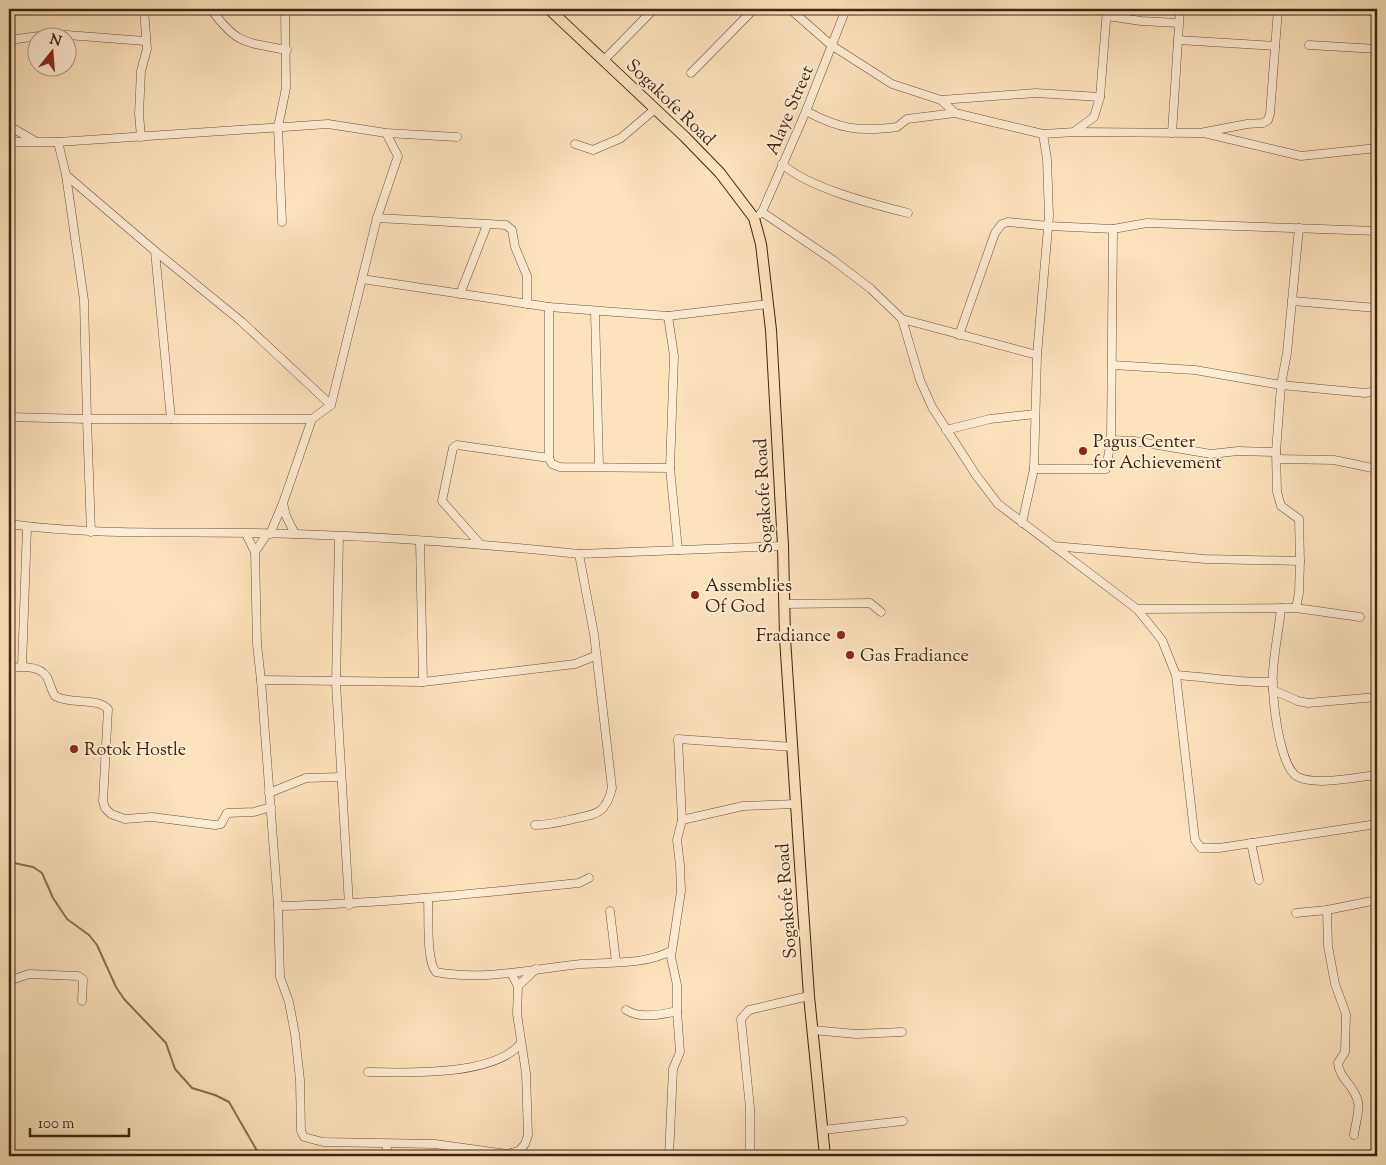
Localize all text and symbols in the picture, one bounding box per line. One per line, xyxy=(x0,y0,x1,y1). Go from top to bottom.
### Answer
north arrow xyxy=(28,28,78,78)
text: N xyxy=(47,30,63,53)
street label: Sogakofe Road xyxy=(619,54,720,153)
street label: Alaye Street xyxy=(760,62,821,160)
place label: Pagus Center for Achievement xyxy=(1093,430,1222,477)
street label: Sogakofe Road xyxy=(749,438,781,554)
marker: Pagus Center for Achievement xyxy=(1077,445,1089,457)
place label: Assemblies Of God xyxy=(705,574,792,621)
marker: Assemblies Of God xyxy=(689,589,701,601)
place label: Fradiance xyxy=(756,624,831,650)
marker: Fradiance xyxy=(835,629,847,641)
place label: Gas Fradiance xyxy=(860,644,969,670)
marker: Gas Fradiance xyxy=(844,649,856,661)
place label: Rotok Hostle xyxy=(84,738,186,764)
marker: Rotok Hostle xyxy=(68,743,80,755)
street label: Sogakofe Road xyxy=(771,842,805,959)
scale bar xyxy=(30,1105,129,1137)
text: 100 m xyxy=(38,1114,75,1135)

